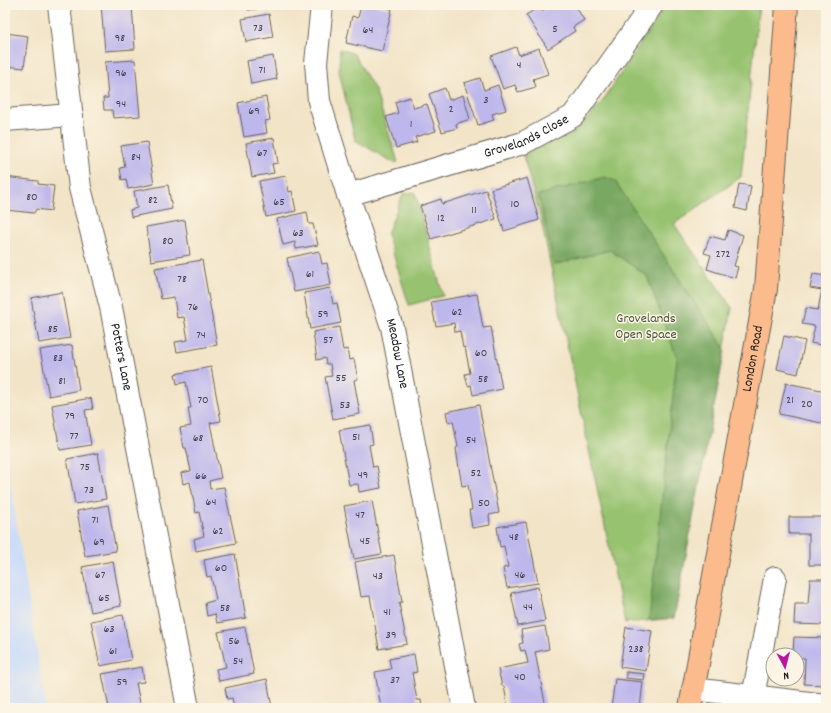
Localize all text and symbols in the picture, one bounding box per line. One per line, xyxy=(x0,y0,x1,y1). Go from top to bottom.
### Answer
house number: 73 xyxy=(253,20,263,37)
house number: 5 xyxy=(552,21,558,38)
house number: 64 xyxy=(363,22,373,39)
house number: 98 xyxy=(115,30,125,47)
house number: 4 xyxy=(517,57,522,74)
house number: 71 xyxy=(258,62,266,79)
house number: 96 xyxy=(115,65,127,82)
house number: 3 xyxy=(483,92,489,109)
house number: 94 xyxy=(116,96,126,113)
house number: 2 xyxy=(448,101,454,118)
house number: 69 xyxy=(248,103,260,120)
street label: Grovelands Close xyxy=(482,110,573,164)
house number: 1 xyxy=(410,116,412,133)
house number: 67 xyxy=(257,145,268,162)
house number: 84 xyxy=(131,149,141,166)
house number: 80 xyxy=(26,189,38,206)
house number: 82 xyxy=(148,192,158,209)
house number: 65 xyxy=(273,194,285,211)
house number: 10 xyxy=(510,196,520,213)
house number: 11 xyxy=(471,202,477,219)
house number: 12 xyxy=(437,210,445,227)
house number: 63 xyxy=(292,225,304,242)
house number: 80 xyxy=(162,233,174,250)
house number: 272 xyxy=(715,246,731,263)
house number: 61 xyxy=(306,266,314,283)
house number: 78 xyxy=(177,271,187,288)
house number: 76 xyxy=(188,299,198,316)
house number: 62 xyxy=(451,304,463,321)
house number: 59 xyxy=(317,306,329,323)
park label: Grovelands Open Space xyxy=(615,309,677,345)
street label: Meadow Lane xyxy=(380,316,413,390)
house number: 85 xyxy=(48,321,58,338)
street label: Potters Lane xyxy=(104,321,137,392)
street label: London Road xyxy=(738,324,769,394)
house number: 74 xyxy=(196,327,206,344)
house number: 57 xyxy=(323,332,333,349)
house number: 60 xyxy=(475,345,487,362)
house number: 83 xyxy=(53,350,63,367)
house number: 55 xyxy=(335,370,347,387)
house number: 58 xyxy=(478,371,488,388)
house number: 81 xyxy=(58,373,66,390)
house number: 70 xyxy=(197,392,209,409)
house number: 21 xyxy=(786,392,794,409)
house number: 20 xyxy=(801,396,813,413)
house number: 53 xyxy=(340,397,350,414)
house number: 79 xyxy=(65,408,75,425)
house number: 77 xyxy=(69,428,79,445)
house number: 51 xyxy=(352,429,360,446)
house number: 68 xyxy=(193,430,204,447)
house number: 54 xyxy=(466,432,476,449)
house number: 75 xyxy=(80,459,90,476)
house number: 52 xyxy=(471,465,481,482)
house number: 49 xyxy=(358,467,368,484)
house number: 66 xyxy=(195,468,207,485)
house number: 73 xyxy=(84,482,94,499)
house number: 64 xyxy=(206,494,216,511)
house number: 50 xyxy=(478,495,490,512)
house number: 47 xyxy=(355,507,365,524)
house number: 71 xyxy=(91,512,99,529)
house number: 62 xyxy=(212,523,224,540)
house number: 48 xyxy=(509,529,519,546)
house number: 45 xyxy=(360,533,370,550)
house number: 69 xyxy=(93,534,105,551)
house number: 60 xyxy=(215,560,227,577)
house number: 67 xyxy=(95,567,106,584)
house number: 46 xyxy=(515,567,526,584)
house number: 43 xyxy=(373,568,383,585)
house number: 65 xyxy=(98,590,110,607)
house number: 44 xyxy=(523,599,533,616)
house number: 58 xyxy=(220,600,230,617)
house number: 41 xyxy=(383,604,391,621)
house number: 63 xyxy=(103,621,115,638)
house number: 39 xyxy=(386,627,396,644)
house number: 56 xyxy=(228,633,240,650)
house number: 238 xyxy=(628,641,644,658)
house number: 61 xyxy=(109,643,117,660)
north arrow xyxy=(765,647,805,687)
house number: 54 xyxy=(233,653,243,670)
text: N xyxy=(782,667,790,683)
house number: 40 xyxy=(514,669,526,686)
house number: 37 xyxy=(390,672,400,689)
house number: 59 xyxy=(116,674,128,691)

